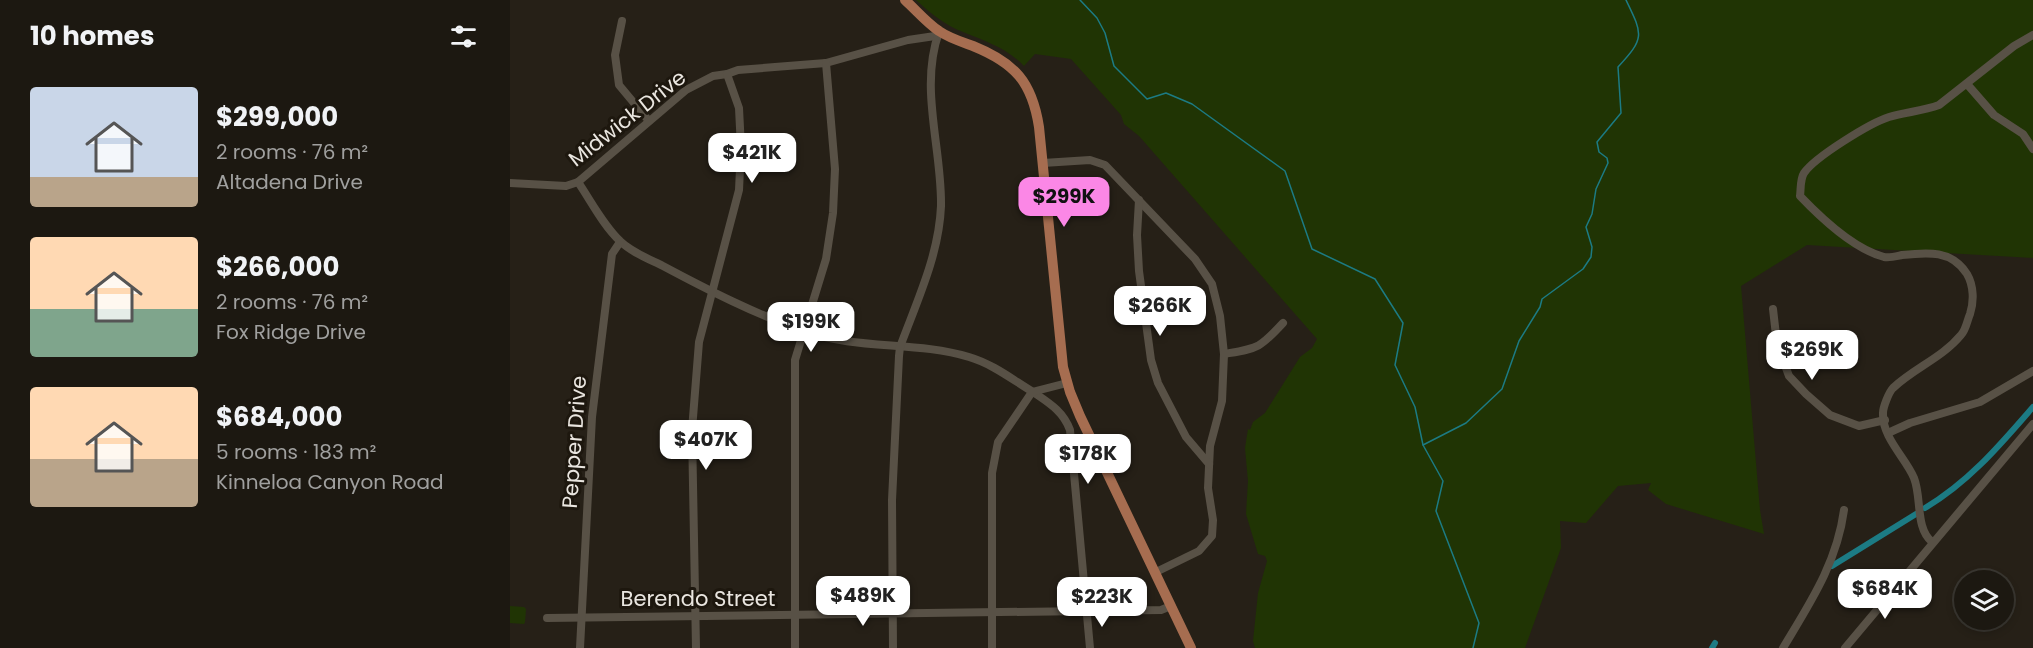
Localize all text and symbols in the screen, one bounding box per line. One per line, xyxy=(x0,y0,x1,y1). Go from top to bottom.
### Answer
text: 10 homes xyxy=(30,18,154,54)
icon: filters xyxy=(447,20,480,53)
street label: Midwick Drive xyxy=(562,63,692,173)
text: $299,000 xyxy=(216,99,338,135)
icon: home xyxy=(78,111,150,183)
pin: $421K xyxy=(710,133,794,184)
text: 2 rooms · 76 m² xyxy=(216,138,368,166)
text: $421K xyxy=(722,138,782,166)
text: Altadena Drive xyxy=(216,168,363,196)
pin: $299K xyxy=(1022,177,1106,228)
text: $299K xyxy=(1032,182,1096,210)
text: $266,000 xyxy=(216,249,339,285)
icon: home xyxy=(78,261,150,333)
pin: $266K xyxy=(1118,286,1202,337)
text: 2 rooms · 76 m² xyxy=(216,288,368,316)
text: $266K xyxy=(1128,291,1192,319)
pin: $199K xyxy=(769,302,853,353)
text: $199K xyxy=(781,307,841,335)
text: Fox Ridge Drive xyxy=(216,318,366,346)
pin: $269K xyxy=(1770,330,1854,381)
text: $269K xyxy=(1780,335,1844,363)
street label: Pepper Drive xyxy=(555,375,593,509)
text: $684,000 xyxy=(216,399,342,435)
icon: home xyxy=(78,411,150,483)
pin: $407K xyxy=(664,420,748,471)
text: $407K xyxy=(674,425,738,453)
pin: $178K xyxy=(1046,434,1130,485)
text: 5 rooms · 183 m² xyxy=(216,438,376,466)
text: $178K xyxy=(1059,439,1117,467)
text: Kinneloa Canyon Road xyxy=(216,468,443,496)
pin: $684K xyxy=(1843,569,1927,620)
map controls xyxy=(1954,570,2014,630)
button: layers xyxy=(1954,570,2014,630)
text: $684K xyxy=(1852,574,1918,602)
pin: $489K xyxy=(821,576,905,627)
pin: $223K xyxy=(1060,577,1144,628)
text: $489K xyxy=(830,581,896,609)
text: $223K xyxy=(1071,582,1133,610)
street label: Berendo Street xyxy=(621,584,775,613)

